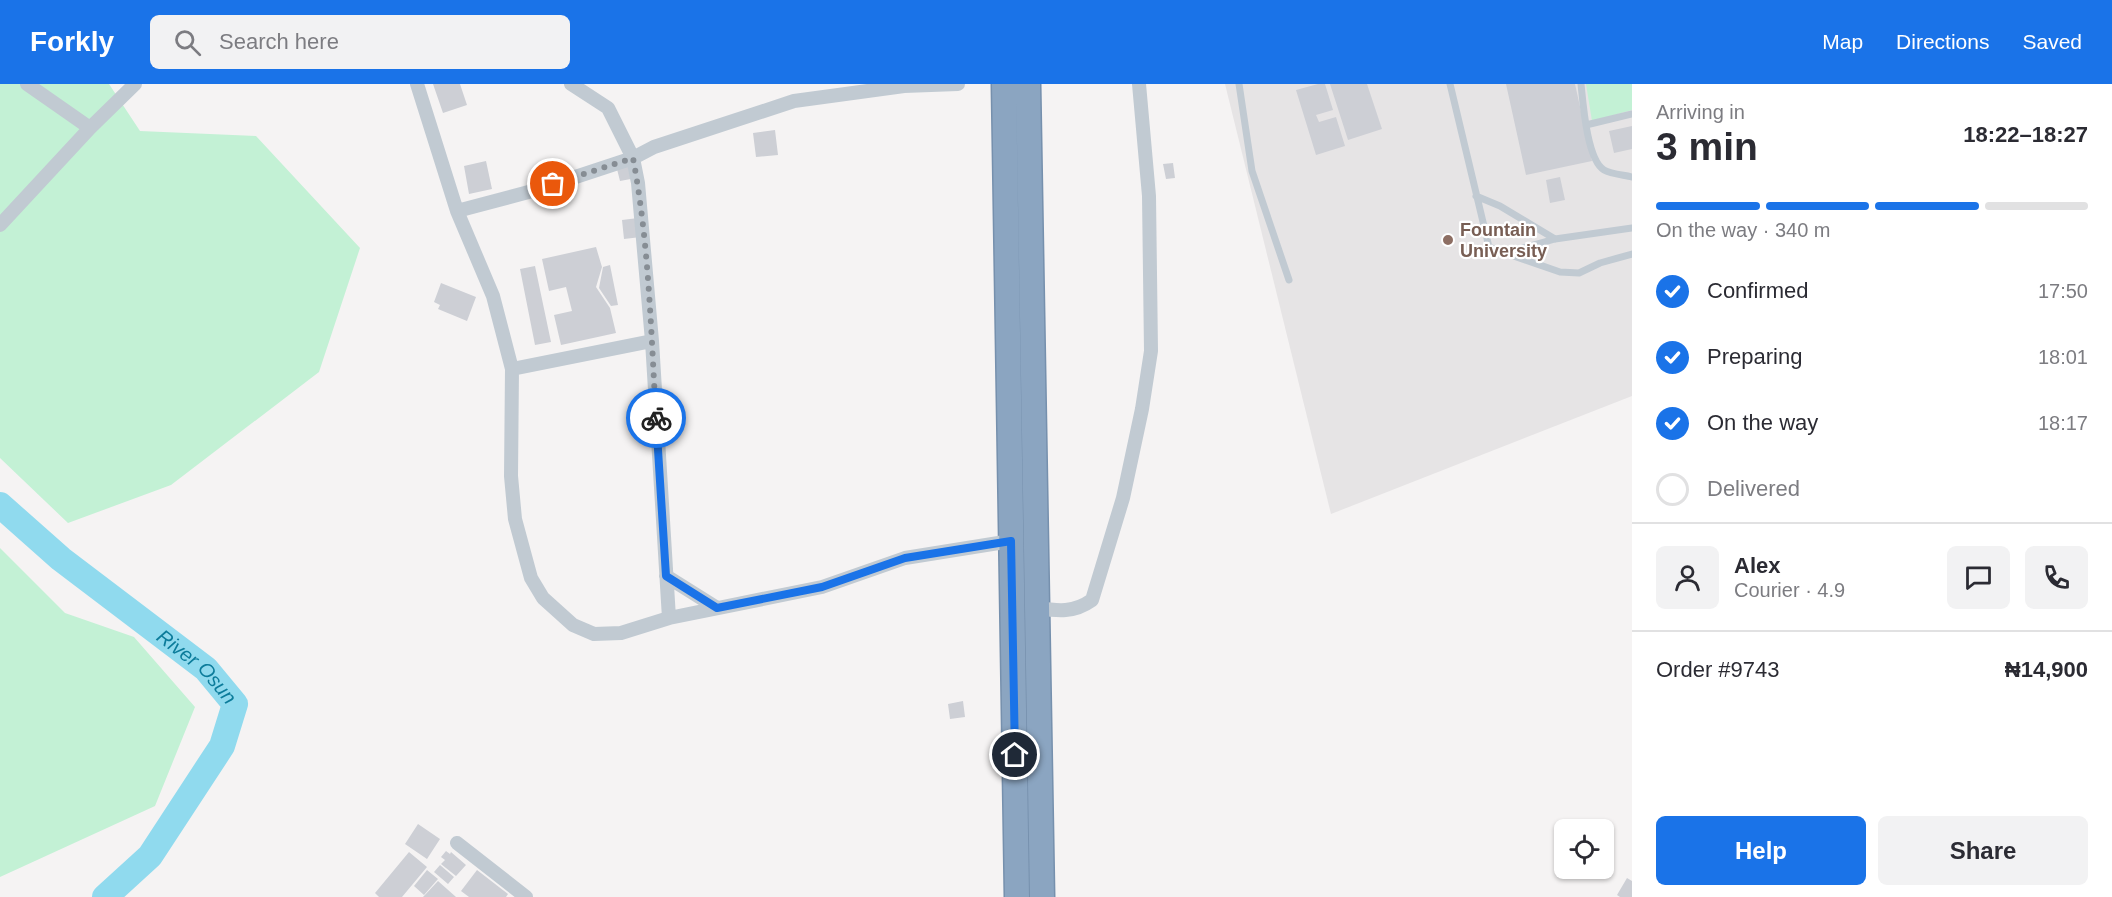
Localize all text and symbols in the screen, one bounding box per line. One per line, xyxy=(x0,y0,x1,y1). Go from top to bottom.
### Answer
search box xyxy=(150,15,570,69)
text: Forkly xyxy=(30,26,114,57)
icon: search xyxy=(171,26,204,59)
text: Search here xyxy=(219,29,339,54)
text: Map xyxy=(1822,30,1863,53)
text: Directions xyxy=(1896,30,1989,53)
text: Saved xyxy=(2022,30,2082,53)
text: Arriving in xyxy=(1656,101,1745,123)
text: 18:22–18:27 xyxy=(1963,122,2088,147)
text: 3 min xyxy=(1656,125,1758,168)
pin xyxy=(527,158,578,209)
icon: bag xyxy=(536,167,569,200)
text: On the way · 340 m xyxy=(1656,219,1831,241)
place label: Fountain University xyxy=(1460,220,1547,261)
marker: Fountain University xyxy=(1441,233,1455,247)
icon: check xyxy=(1656,275,1689,308)
text: Confirmed xyxy=(1707,278,1808,303)
text: 17:50 xyxy=(2038,280,2088,302)
icon: check xyxy=(1656,341,1689,374)
text: Preparing xyxy=(1707,344,1802,369)
text: 18:01 xyxy=(2038,346,2088,368)
courier xyxy=(626,388,686,448)
icon: bike xyxy=(640,402,673,435)
icon: check xyxy=(1656,407,1689,440)
text: On the way xyxy=(1707,410,1818,435)
text: 18:17 xyxy=(2038,412,2088,434)
text: Delivered xyxy=(1707,476,1800,501)
button: person xyxy=(1656,546,1719,609)
button: chat xyxy=(1947,546,2010,609)
button: phone xyxy=(2025,546,2088,609)
text: Alex xyxy=(1734,553,1780,578)
text: Courier · 4.9 xyxy=(1734,579,1845,601)
water label: River Osun xyxy=(153,625,241,708)
text: Order #9743 xyxy=(1656,657,1780,682)
text: ₦14,900 xyxy=(2005,657,2088,682)
pin xyxy=(989,729,1040,780)
icon: home xyxy=(998,738,1031,771)
button: Help xyxy=(1656,816,1866,885)
button: Share xyxy=(1878,816,2088,885)
map controls xyxy=(1554,819,1614,879)
button: locate xyxy=(1554,819,1614,879)

